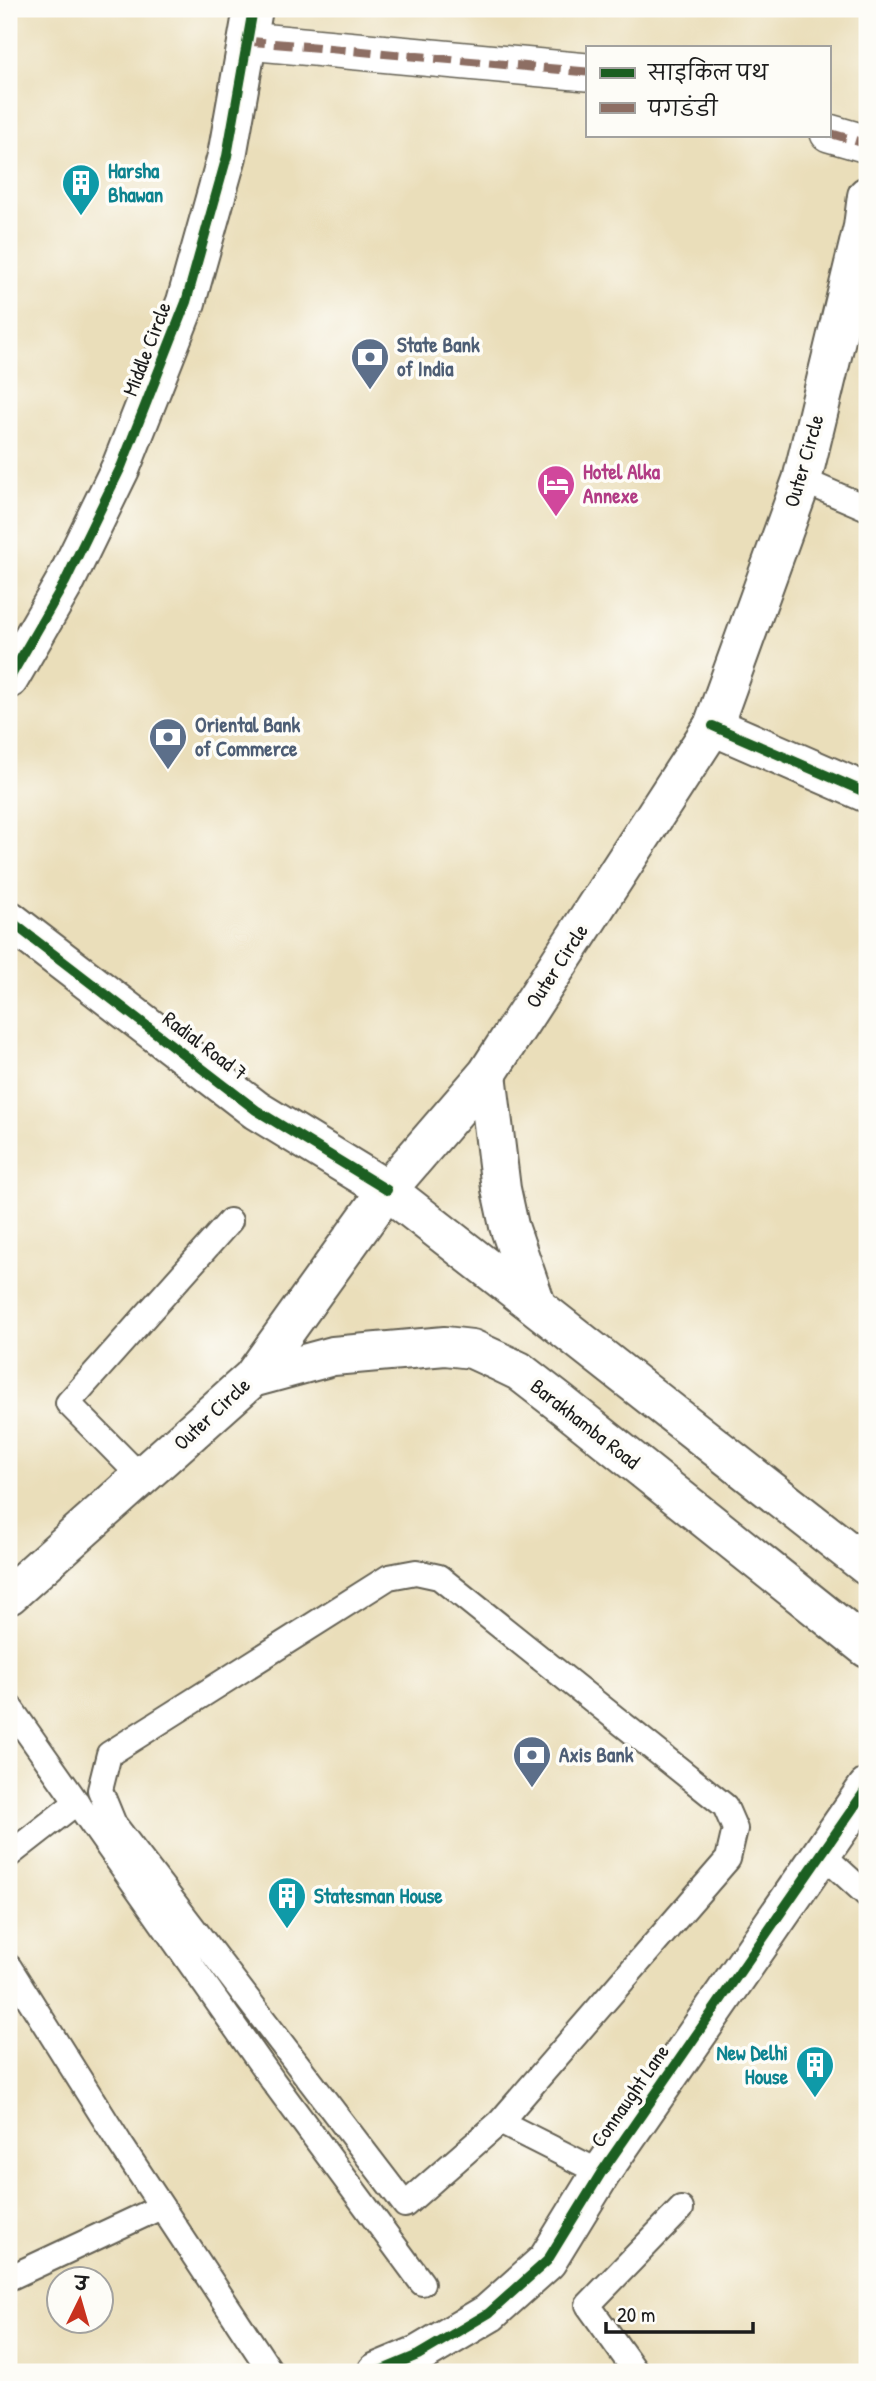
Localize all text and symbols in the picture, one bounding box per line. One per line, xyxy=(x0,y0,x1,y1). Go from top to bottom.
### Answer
legend xyxy=(586,46,830,136)
text: साइकिल पथ xyxy=(647,57,769,87)
text: पगडंडी xyxy=(647,93,719,123)
place label: Harsha Bhawan xyxy=(108,156,163,209)
building icon: Harsha Bhawan xyxy=(60,162,102,217)
street label: Middle Circle xyxy=(115,298,178,400)
place label: State Bank of India xyxy=(397,330,480,383)
bank icon: State Bank of India xyxy=(349,336,391,391)
street label: Outer Circle xyxy=(776,411,831,511)
place label: Hotel Alka Annexe xyxy=(583,457,661,510)
hotel icon: Hotel Alka Annexe xyxy=(535,463,577,518)
place label: Oriental Bank of Commerce xyxy=(195,710,301,763)
bank icon: Oriental Bank of Commerce xyxy=(147,716,189,771)
street label: Outer Circle xyxy=(519,918,595,1013)
street label: Radial Road 7 xyxy=(157,1004,254,1087)
street label: Outer Circle xyxy=(167,1371,256,1457)
street label: Barakhamba Road xyxy=(525,1372,646,1475)
bank icon: Axis Bank xyxy=(511,1734,553,1789)
place label: Axis Bank xyxy=(559,1740,634,1769)
building icon: Statesman House xyxy=(266,1875,308,1930)
place label: Statesman House xyxy=(314,1881,443,1910)
street label: Connaught Lane xyxy=(583,2038,676,2153)
place label: New Delhi House xyxy=(716,2038,789,2091)
building icon: New Delhi House xyxy=(794,2044,836,2099)
north arrow xyxy=(46,2266,116,2336)
text: उ xyxy=(72,2269,91,2297)
scale bar xyxy=(606,2290,754,2334)
text: 20 m xyxy=(617,2300,655,2329)

